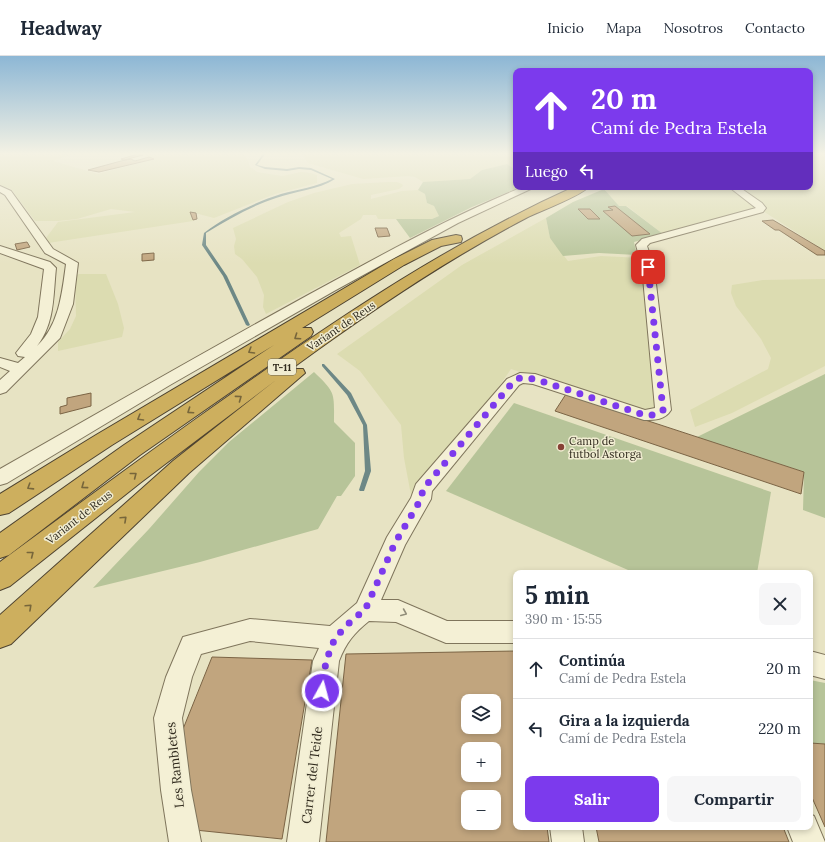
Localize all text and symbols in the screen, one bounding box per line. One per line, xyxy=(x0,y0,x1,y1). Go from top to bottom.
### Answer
text: Headway xyxy=(20,16,102,40)
text: Inicio xyxy=(547,19,584,37)
text: Mapa xyxy=(606,19,642,37)
text: Nosotros xyxy=(664,19,723,37)
text: Contacto xyxy=(745,19,805,37)
text: 20 m xyxy=(591,81,657,117)
icon: ahead xyxy=(525,84,577,136)
text: Camí de Pedra Estela xyxy=(591,116,767,139)
icon: left xyxy=(576,160,598,182)
text: Luego xyxy=(525,162,568,181)
pin xyxy=(631,250,665,284)
icon: arrive xyxy=(637,256,659,278)
street label: Variant de Reus xyxy=(303,298,378,355)
one-way arrow xyxy=(294,332,301,340)
one-way arrow xyxy=(248,346,255,353)
road number: T-11 xyxy=(268,359,296,375)
one-way arrow xyxy=(234,396,241,403)
one-way arrow xyxy=(187,406,194,413)
one-way arrow xyxy=(137,414,144,421)
place label: Camp de futbol Astorga xyxy=(569,434,642,461)
marker: Camp de futbol Astorga xyxy=(556,442,566,452)
one-way arrow xyxy=(129,472,136,479)
one-way arrow xyxy=(81,481,88,488)
one-way arrow xyxy=(27,483,34,490)
street label: Variant de Reus xyxy=(42,487,115,548)
one-way arrow xyxy=(119,516,127,524)
one-way arrow xyxy=(26,552,33,559)
text: 5 min xyxy=(525,580,590,611)
button: close xyxy=(759,583,801,625)
one-way arrow xyxy=(24,604,32,612)
one-way arrow xyxy=(399,608,407,616)
text: 390 m · 15:55 xyxy=(525,611,602,628)
text: Continúa xyxy=(559,651,625,670)
icon: ahead xyxy=(525,658,547,680)
text: 20 m xyxy=(766,659,801,678)
position arrow xyxy=(301,670,343,712)
text: Camí de Pedra Estela xyxy=(559,670,686,687)
map controls xyxy=(461,694,501,830)
button: layers xyxy=(461,694,501,734)
text: Gira a la izquierda xyxy=(559,711,690,730)
icon: left xyxy=(525,718,547,740)
text: 220 m xyxy=(758,719,801,738)
street label: Les Rambletes xyxy=(162,721,188,809)
street label: Carrer del Teide xyxy=(298,725,326,825)
text: Camí de Pedra Estela xyxy=(559,730,686,747)
button: + xyxy=(461,742,501,782)
button: Salir xyxy=(525,776,659,822)
button: Compartir xyxy=(667,776,801,822)
button: − xyxy=(461,790,501,830)

